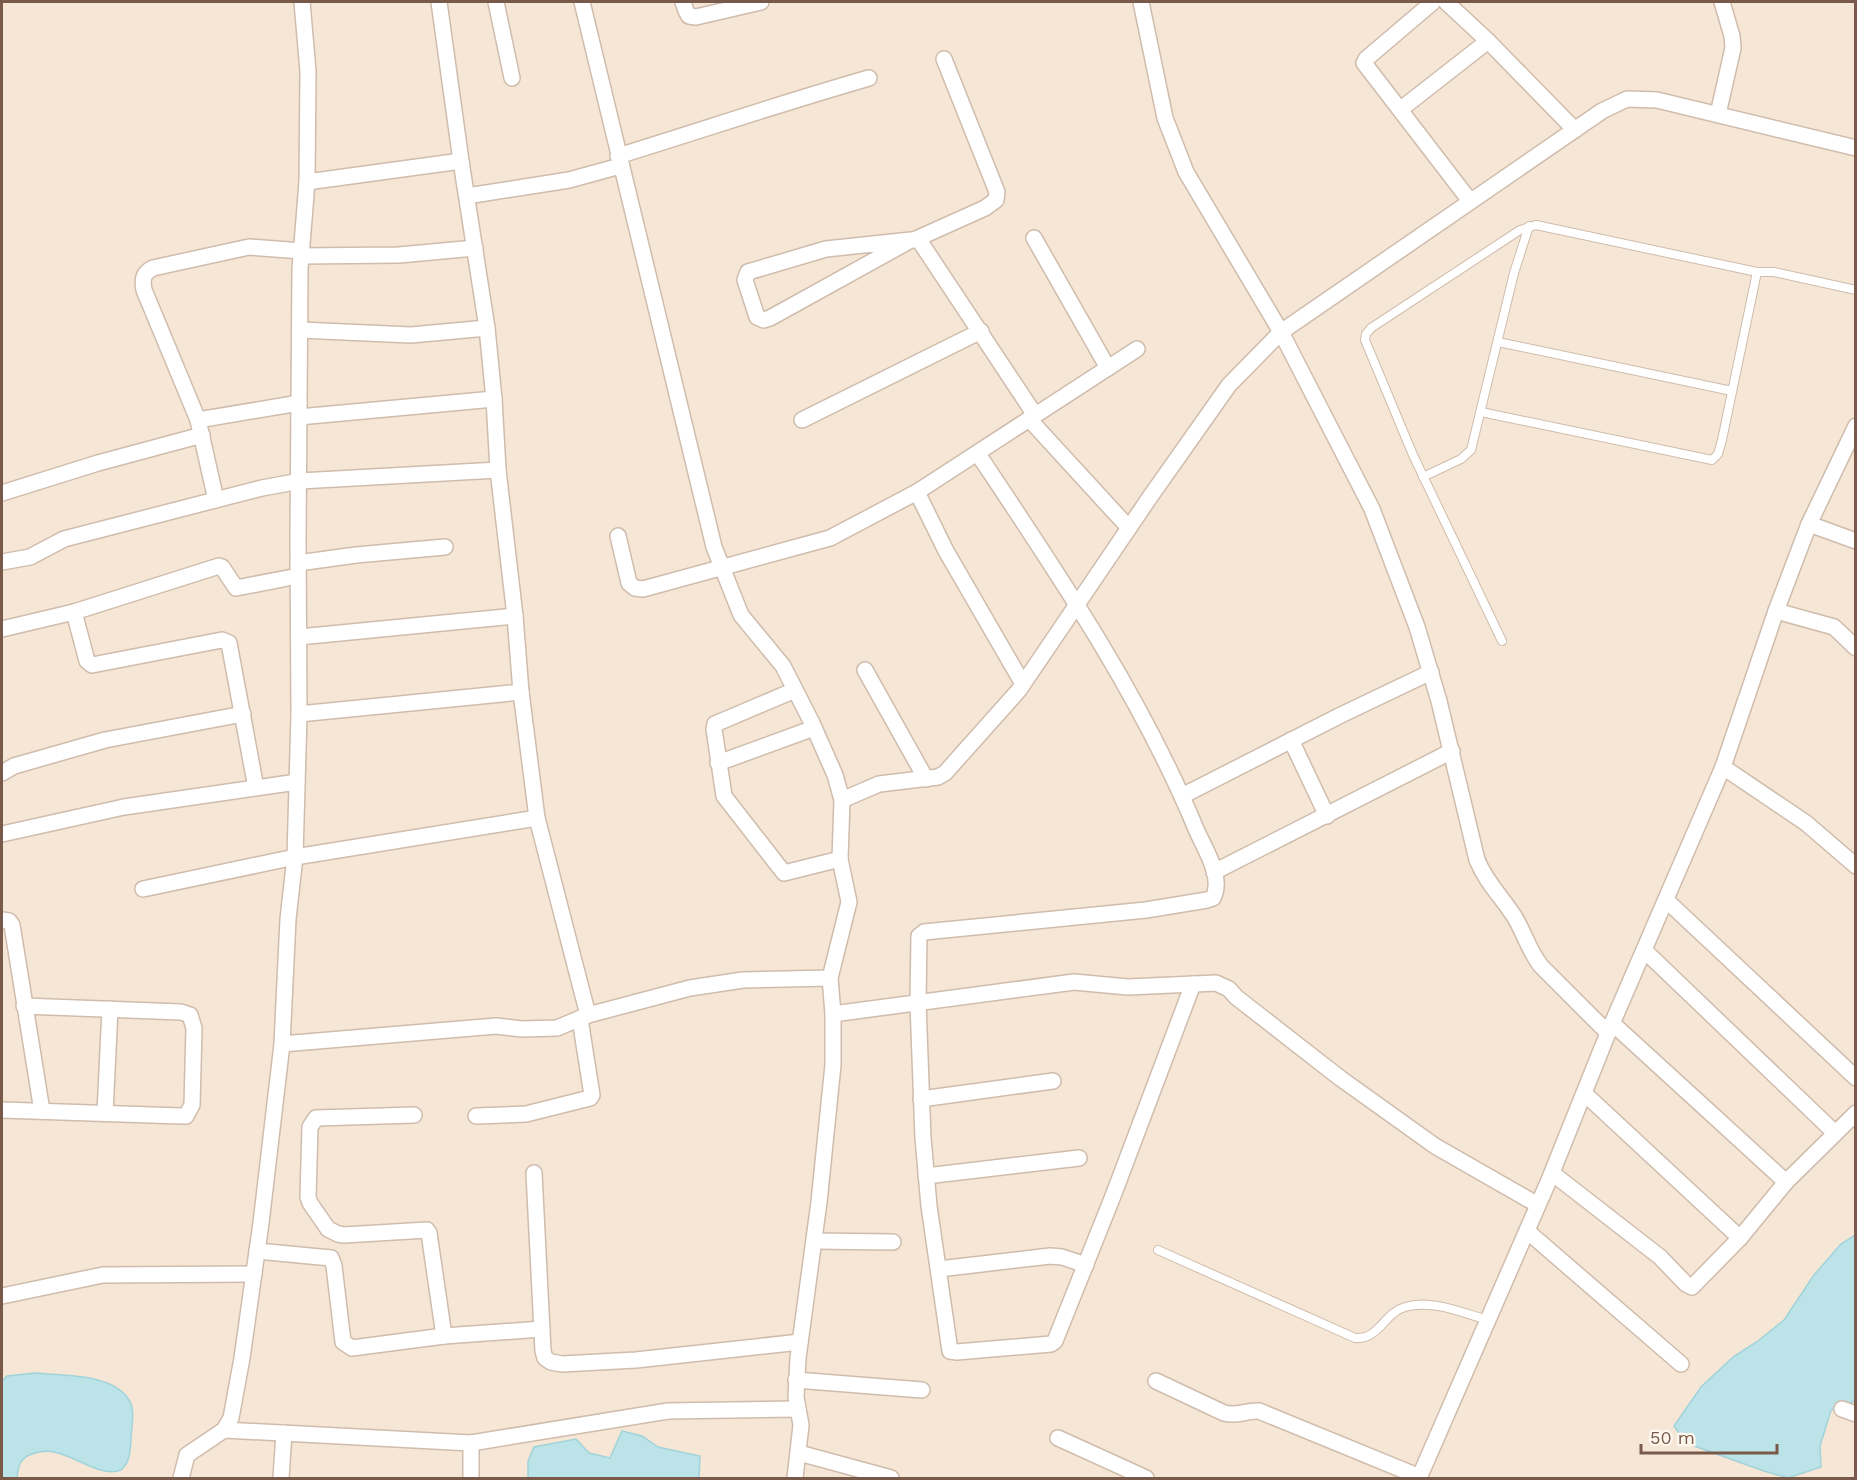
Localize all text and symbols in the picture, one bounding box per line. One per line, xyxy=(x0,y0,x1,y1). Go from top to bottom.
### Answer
scale bar xyxy=(1641,1417,1778,1455)
text: 50 m xyxy=(1650,1427,1695,1448)

